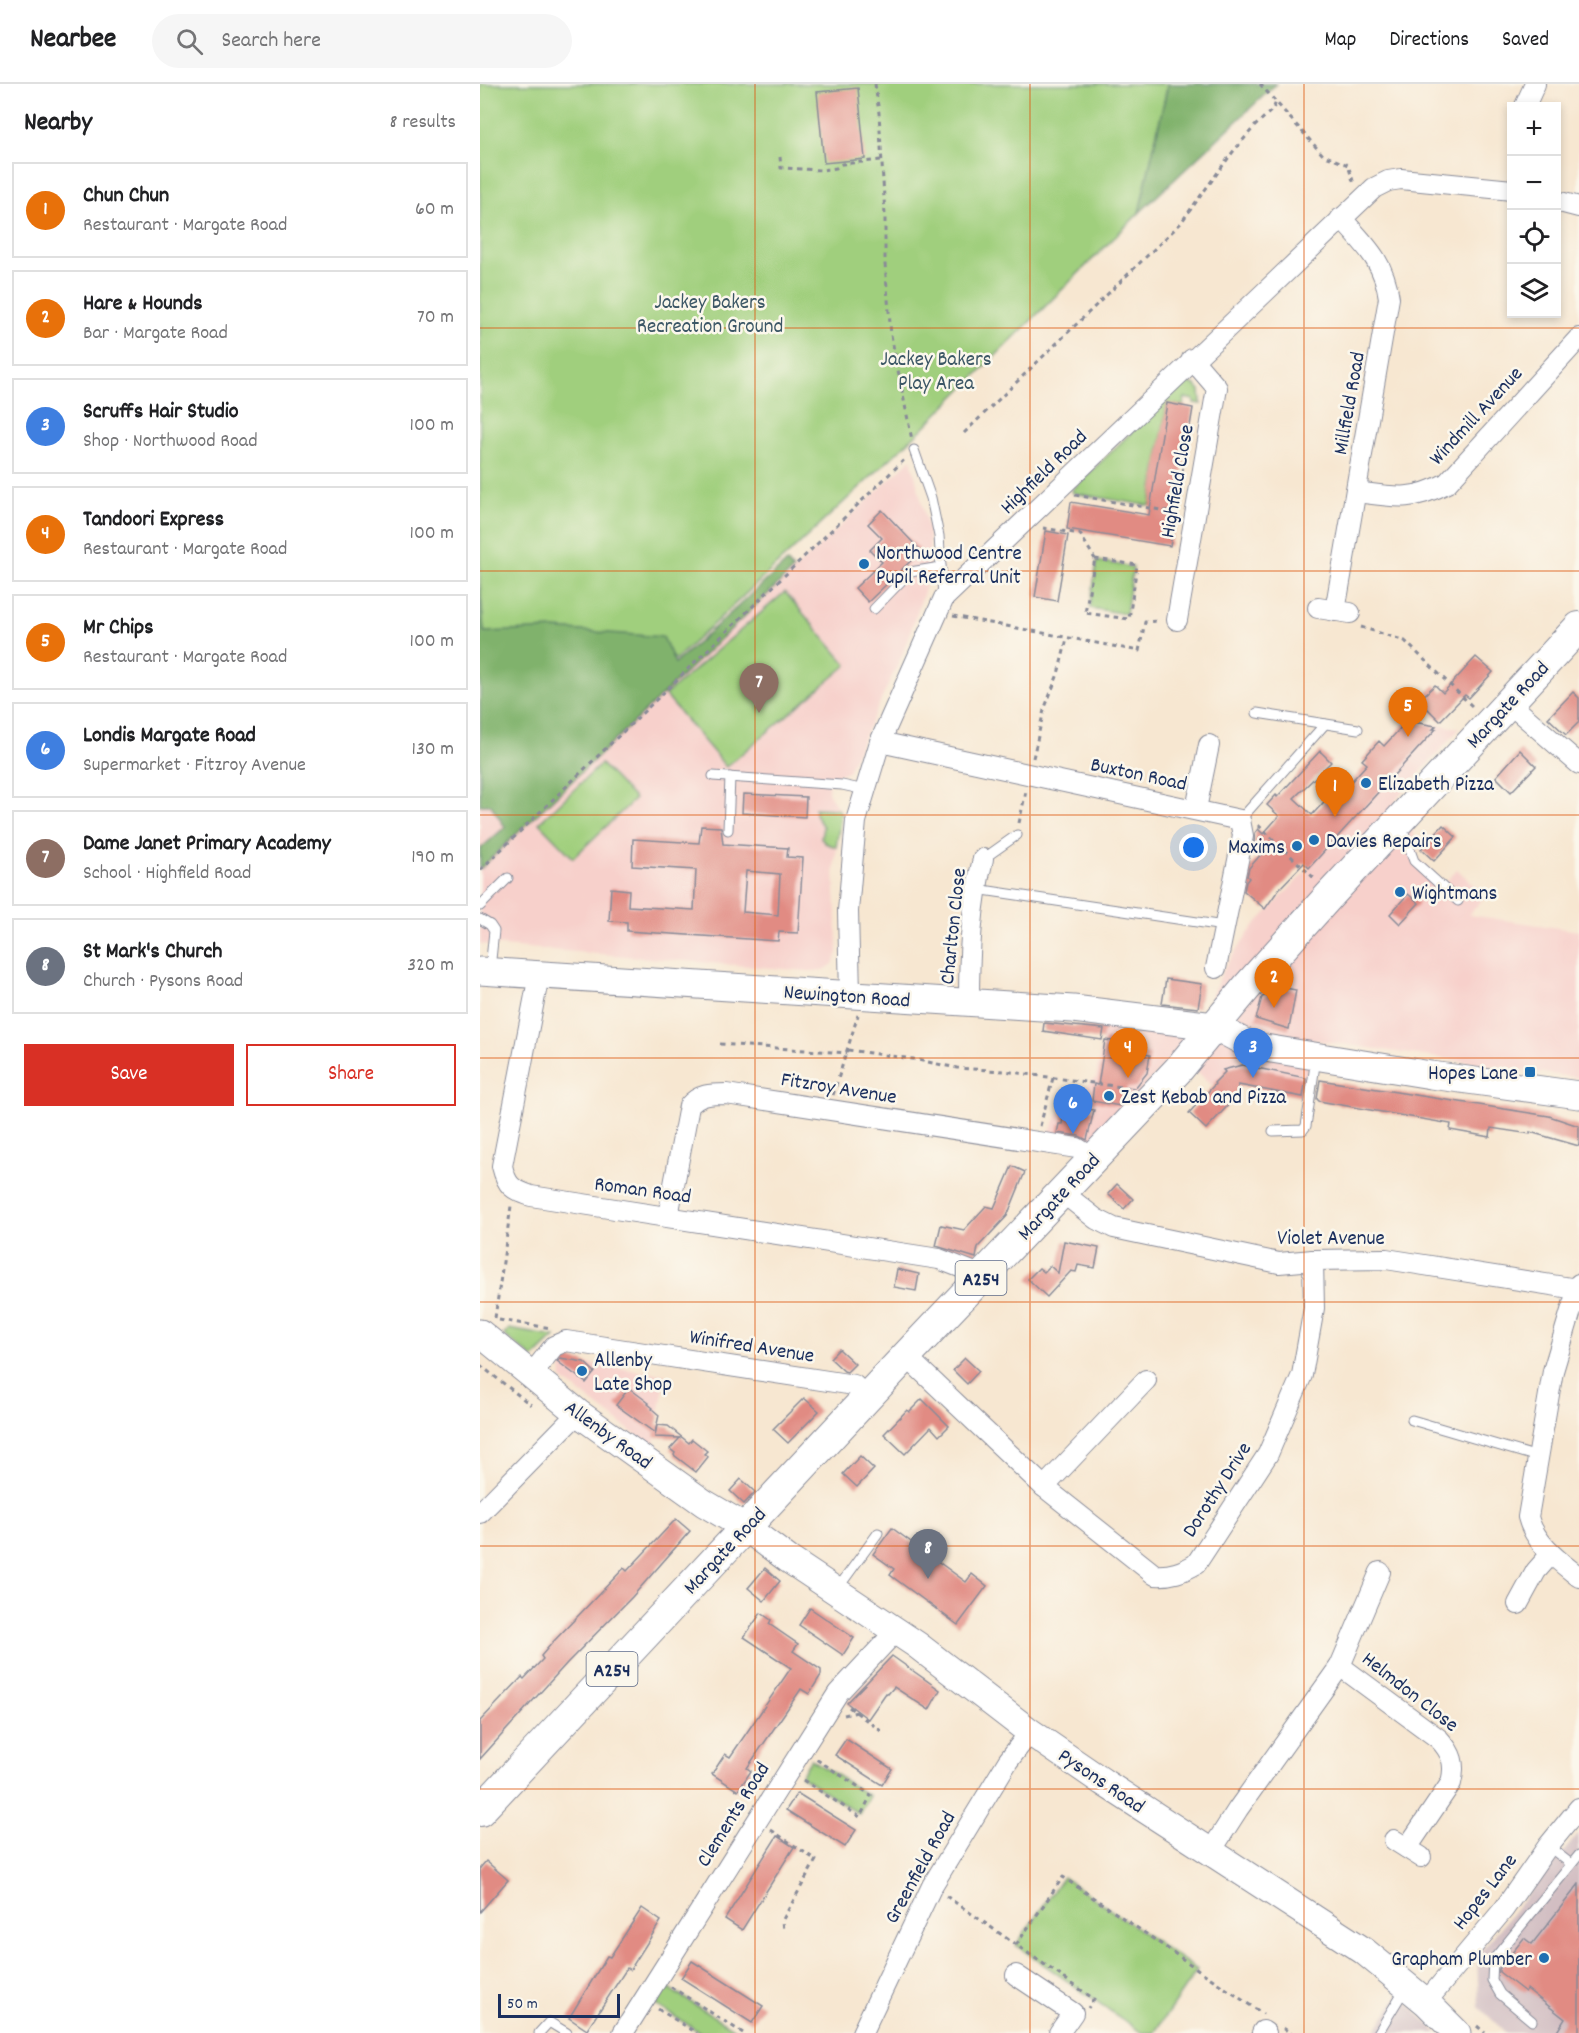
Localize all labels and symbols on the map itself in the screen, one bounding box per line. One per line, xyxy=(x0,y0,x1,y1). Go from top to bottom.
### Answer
park label: Jackey Bakers Recreation Ground xyxy=(637,289,783,343)
park label: Jackey Bakers Play Area xyxy=(880,346,992,400)
street label: Millfield Road xyxy=(1327,350,1375,457)
street label: Windmill Avenue xyxy=(1423,361,1531,473)
street label: Highfield Close xyxy=(1154,422,1204,541)
street label: Highfield Road xyxy=(995,424,1096,523)
place label: Northwood Centre Pupil Referral Unit xyxy=(876,540,1022,594)
marker: Northwood Centre Pupil Referral Unit xyxy=(857,557,871,571)
street label: Margate Road xyxy=(1461,656,1558,757)
pin: 7 xyxy=(740,664,778,713)
pin: 5 xyxy=(1388,688,1428,737)
street label: Buxton Road xyxy=(1087,751,1189,801)
pin: 1 xyxy=(1316,768,1354,817)
place label: Elizabeth Pizza xyxy=(1378,771,1495,801)
marker: Elizabeth Pizza xyxy=(1359,776,1373,790)
place label: Davies Repairs xyxy=(1326,828,1442,858)
your location xyxy=(1179,833,1208,862)
marker: Davies Repairs xyxy=(1307,833,1321,847)
place label: Maxims xyxy=(1228,834,1285,864)
marker: Maxims xyxy=(1290,839,1304,853)
street label: Charlton Close xyxy=(934,867,976,986)
place label: Wightmans xyxy=(1412,880,1497,910)
marker: Wightmans xyxy=(1393,885,1407,899)
pin: 2 xyxy=(1254,958,1294,1008)
street label: Newington Road xyxy=(783,979,911,1017)
pin: 4 xyxy=(1108,1028,1148,1078)
pin: 3 xyxy=(1234,1028,1272,1078)
place label: Hopes Lane xyxy=(1428,1060,1518,1090)
marker: Hopes Lane xyxy=(1523,1065,1537,1079)
street label: Fitzroy Avenue xyxy=(778,1066,899,1114)
pin: 6 xyxy=(1054,1084,1092,1134)
place label: Zest Kebab and Pizza xyxy=(1121,1084,1287,1114)
marker: Zest Kebab and Pizza xyxy=(1102,1089,1116,1103)
street label: Margate Road xyxy=(1012,1148,1109,1249)
street label: Roman Road xyxy=(592,1170,693,1214)
street label: Violet Avenue xyxy=(1277,1225,1385,1255)
road number: A254 xyxy=(956,1261,1006,1295)
street label: Winifred Avenue xyxy=(687,1323,816,1373)
place label: Allenby Late Shop xyxy=(594,1347,672,1401)
marker: Allenby Late Shop xyxy=(575,1364,589,1378)
street label: Allenby Road xyxy=(557,1394,657,1479)
street label: Dorothy Drive xyxy=(1176,1437,1261,1544)
street label: Margate Road xyxy=(678,1502,775,1603)
pin: 8 xyxy=(908,1530,948,1579)
street label: Helmdon Close xyxy=(1354,1646,1464,1741)
road number: A254 xyxy=(586,1652,638,1686)
street label: Pysons Road xyxy=(1051,1742,1150,1823)
street label: Clements Road xyxy=(690,1757,779,1874)
street label: Greenfield Road xyxy=(878,1807,965,1930)
street label: Hopes Lane xyxy=(1447,1848,1526,1938)
place label: Grapham Plumber xyxy=(1391,1946,1532,1976)
marker: Grapham Plumber xyxy=(1537,1951,1551,1965)
scale bar xyxy=(498,1991,620,2018)

